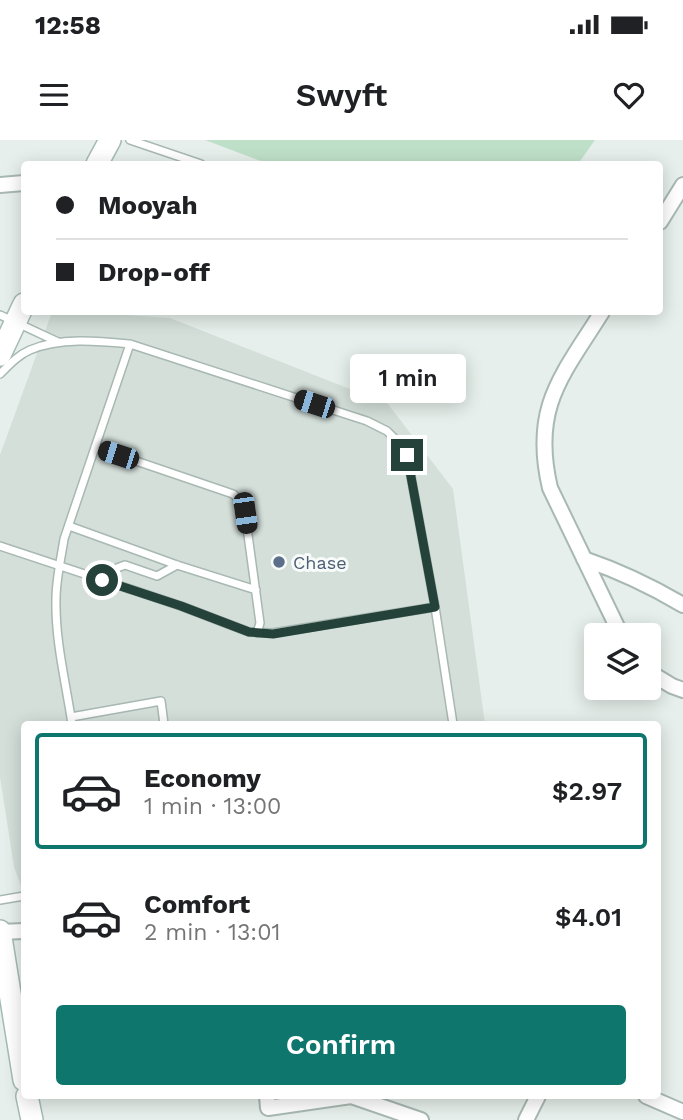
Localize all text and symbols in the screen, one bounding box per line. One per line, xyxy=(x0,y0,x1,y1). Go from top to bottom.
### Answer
text: 12:58 xyxy=(35,10,101,40)
icon: menu xyxy=(35,76,73,114)
text: Swyft xyxy=(296,76,387,114)
icon: heart xyxy=(610,76,648,114)
text: Mooyah xyxy=(98,190,198,220)
text: Drop-off xyxy=(98,257,210,287)
callout: 1 min xyxy=(349,354,465,402)
text: 1 min xyxy=(378,365,438,392)
car xyxy=(291,388,338,420)
car xyxy=(95,439,142,471)
route end xyxy=(391,439,423,471)
car xyxy=(232,491,259,535)
place label: Chase xyxy=(293,552,347,573)
marker: Chase xyxy=(271,554,287,570)
route start xyxy=(86,564,118,596)
map controls xyxy=(584,623,661,700)
button: layers xyxy=(584,623,661,700)
icon: car xyxy=(60,760,123,823)
text: Economy xyxy=(144,763,261,793)
text: $2.97 xyxy=(552,776,622,806)
text: 1 min · 13:00 xyxy=(144,793,281,820)
icon: car xyxy=(60,886,123,949)
text: Comfort xyxy=(144,889,250,919)
text: $4.01 xyxy=(555,902,622,932)
text: 2 min · 13:01 xyxy=(144,919,280,946)
button: Confirm xyxy=(56,1005,626,1085)

